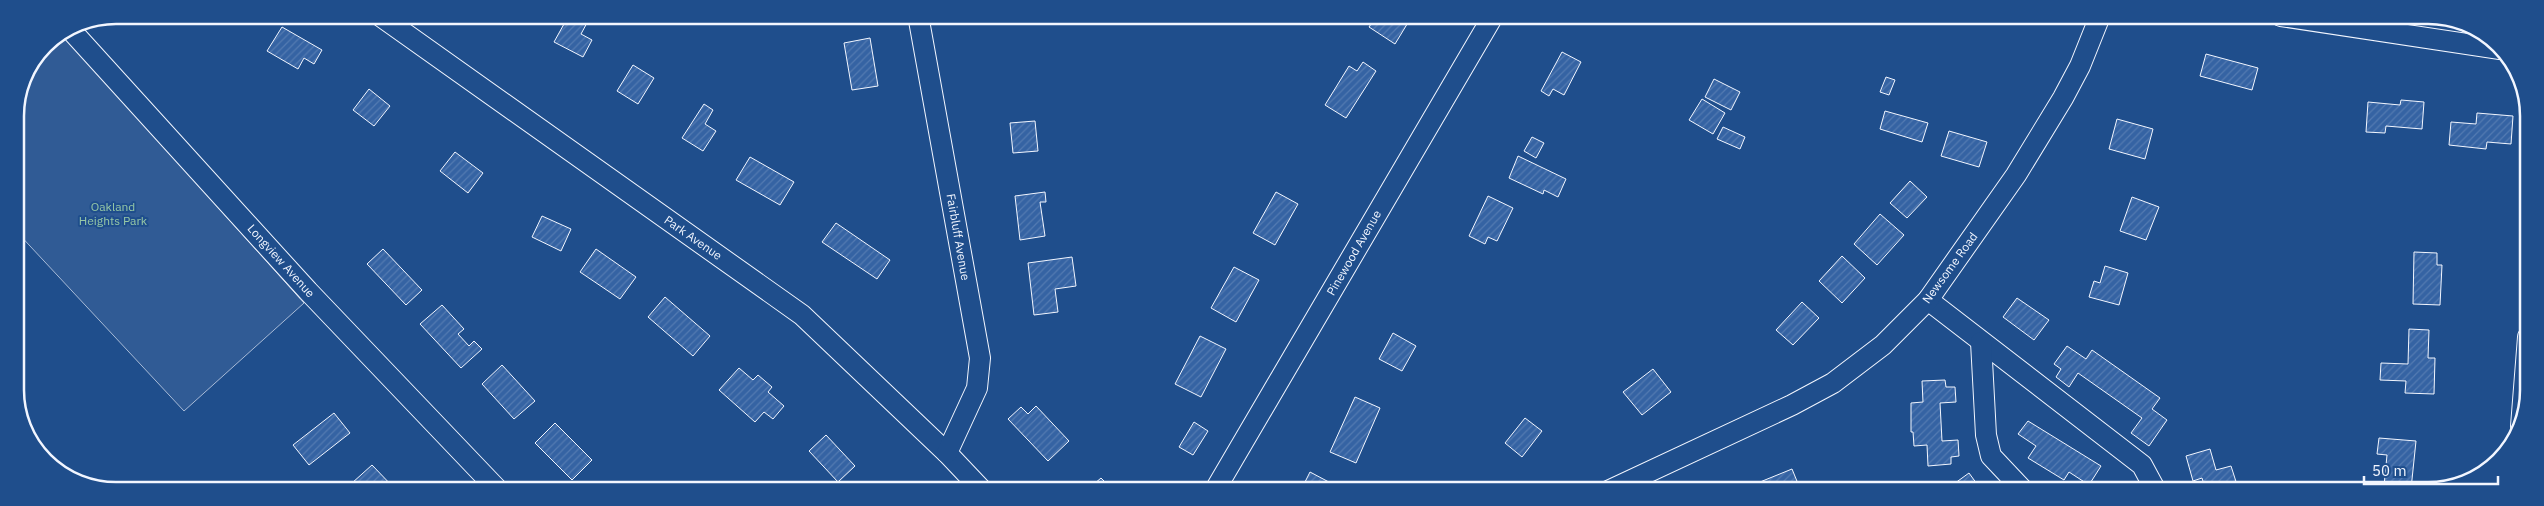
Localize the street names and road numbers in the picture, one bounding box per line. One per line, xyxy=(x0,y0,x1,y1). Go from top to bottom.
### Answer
street label: Fairbluff Avenue xyxy=(943,192,974,282)
street label: Pinewood Avenue xyxy=(1323,207,1384,298)
street label: Park Avenue xyxy=(661,212,725,263)
street label: Longview Avenue xyxy=(245,221,318,301)
street label: Newsome Road xyxy=(1919,229,1980,306)

